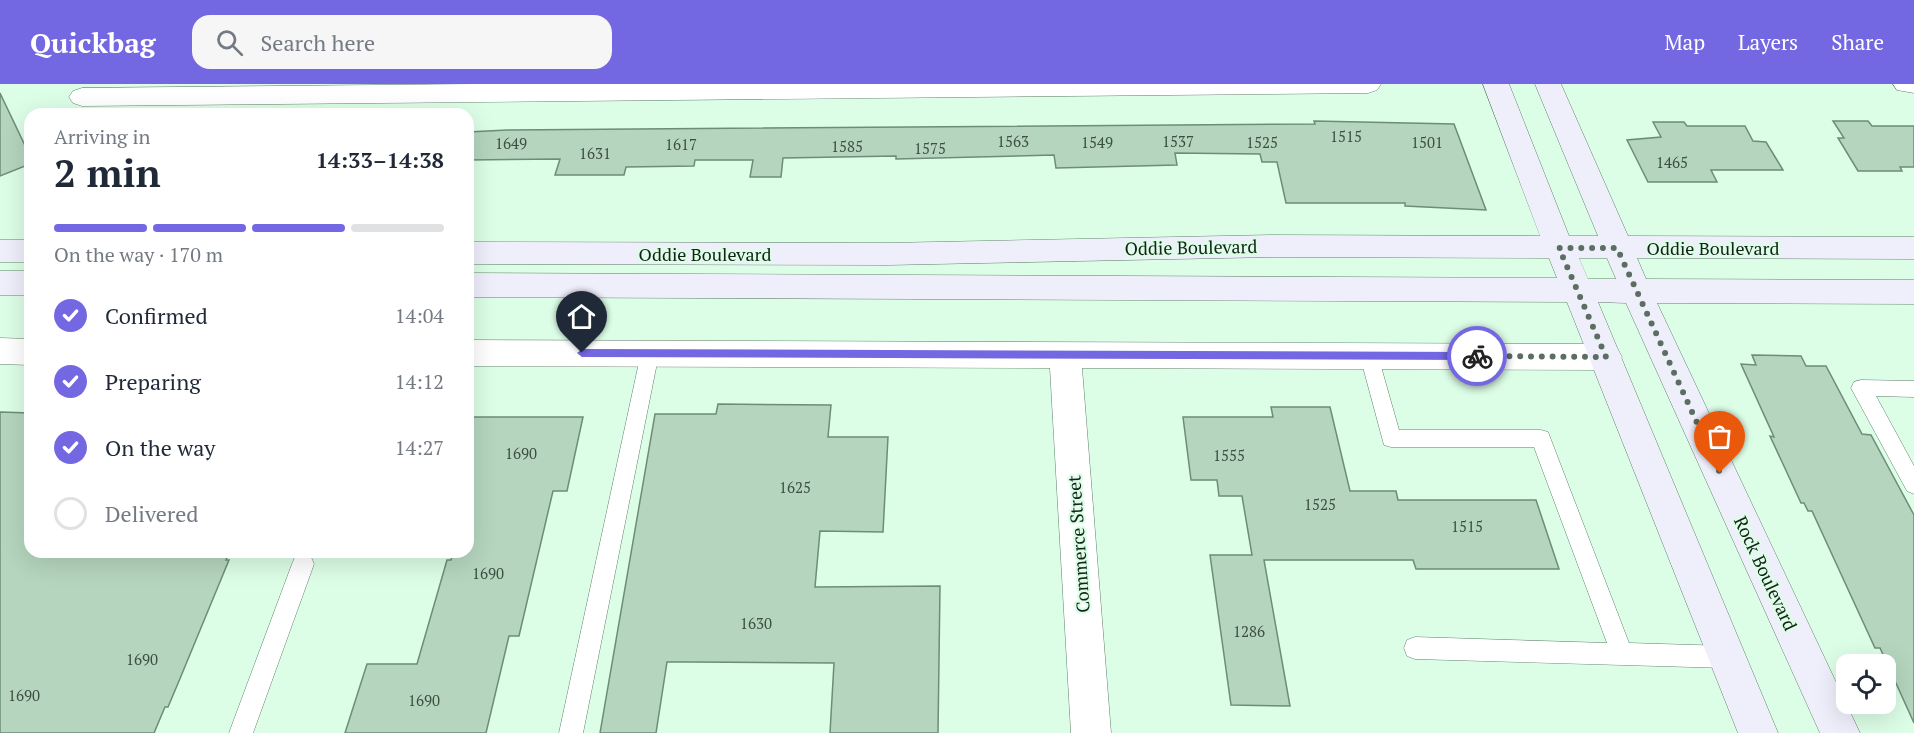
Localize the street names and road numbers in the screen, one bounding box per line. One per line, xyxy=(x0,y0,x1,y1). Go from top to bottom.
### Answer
street label: Oddie Boulevard xyxy=(1124,234,1258,260)
street label: Oddie Boulevard xyxy=(1647,236,1779,260)
street label: Oddie Boulevard xyxy=(639,242,771,266)
street label: Commerce Street xyxy=(1061,474,1095,614)
street label: Rock Boulevard xyxy=(1729,512,1803,634)

